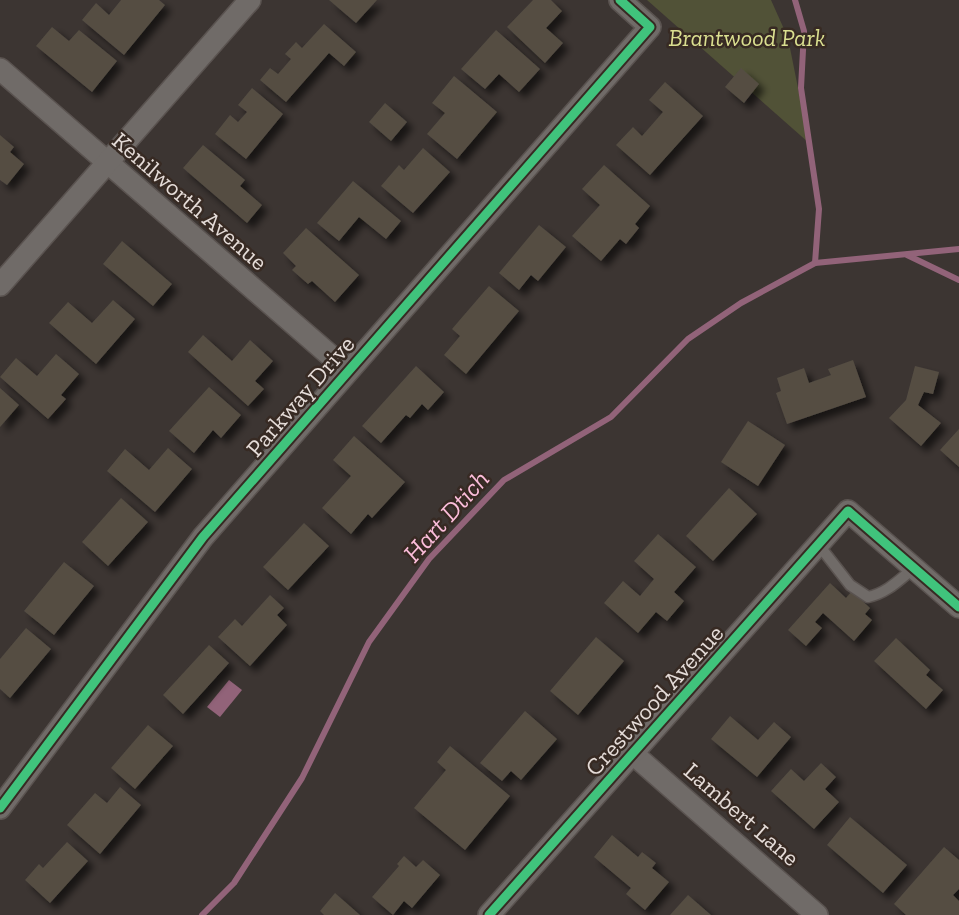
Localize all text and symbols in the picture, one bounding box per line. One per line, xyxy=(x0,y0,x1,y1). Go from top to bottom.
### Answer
park label: Brantwood Park xyxy=(669,23,826,52)
street label: Kenilworth Avenue xyxy=(106,126,274,276)
street label: Parkway Drive xyxy=(240,330,360,462)
water label: Hart Dtich xyxy=(396,463,496,569)
street label: Crestwood Avenue xyxy=(579,619,729,781)
street label: Lambert Lane xyxy=(678,756,806,872)

